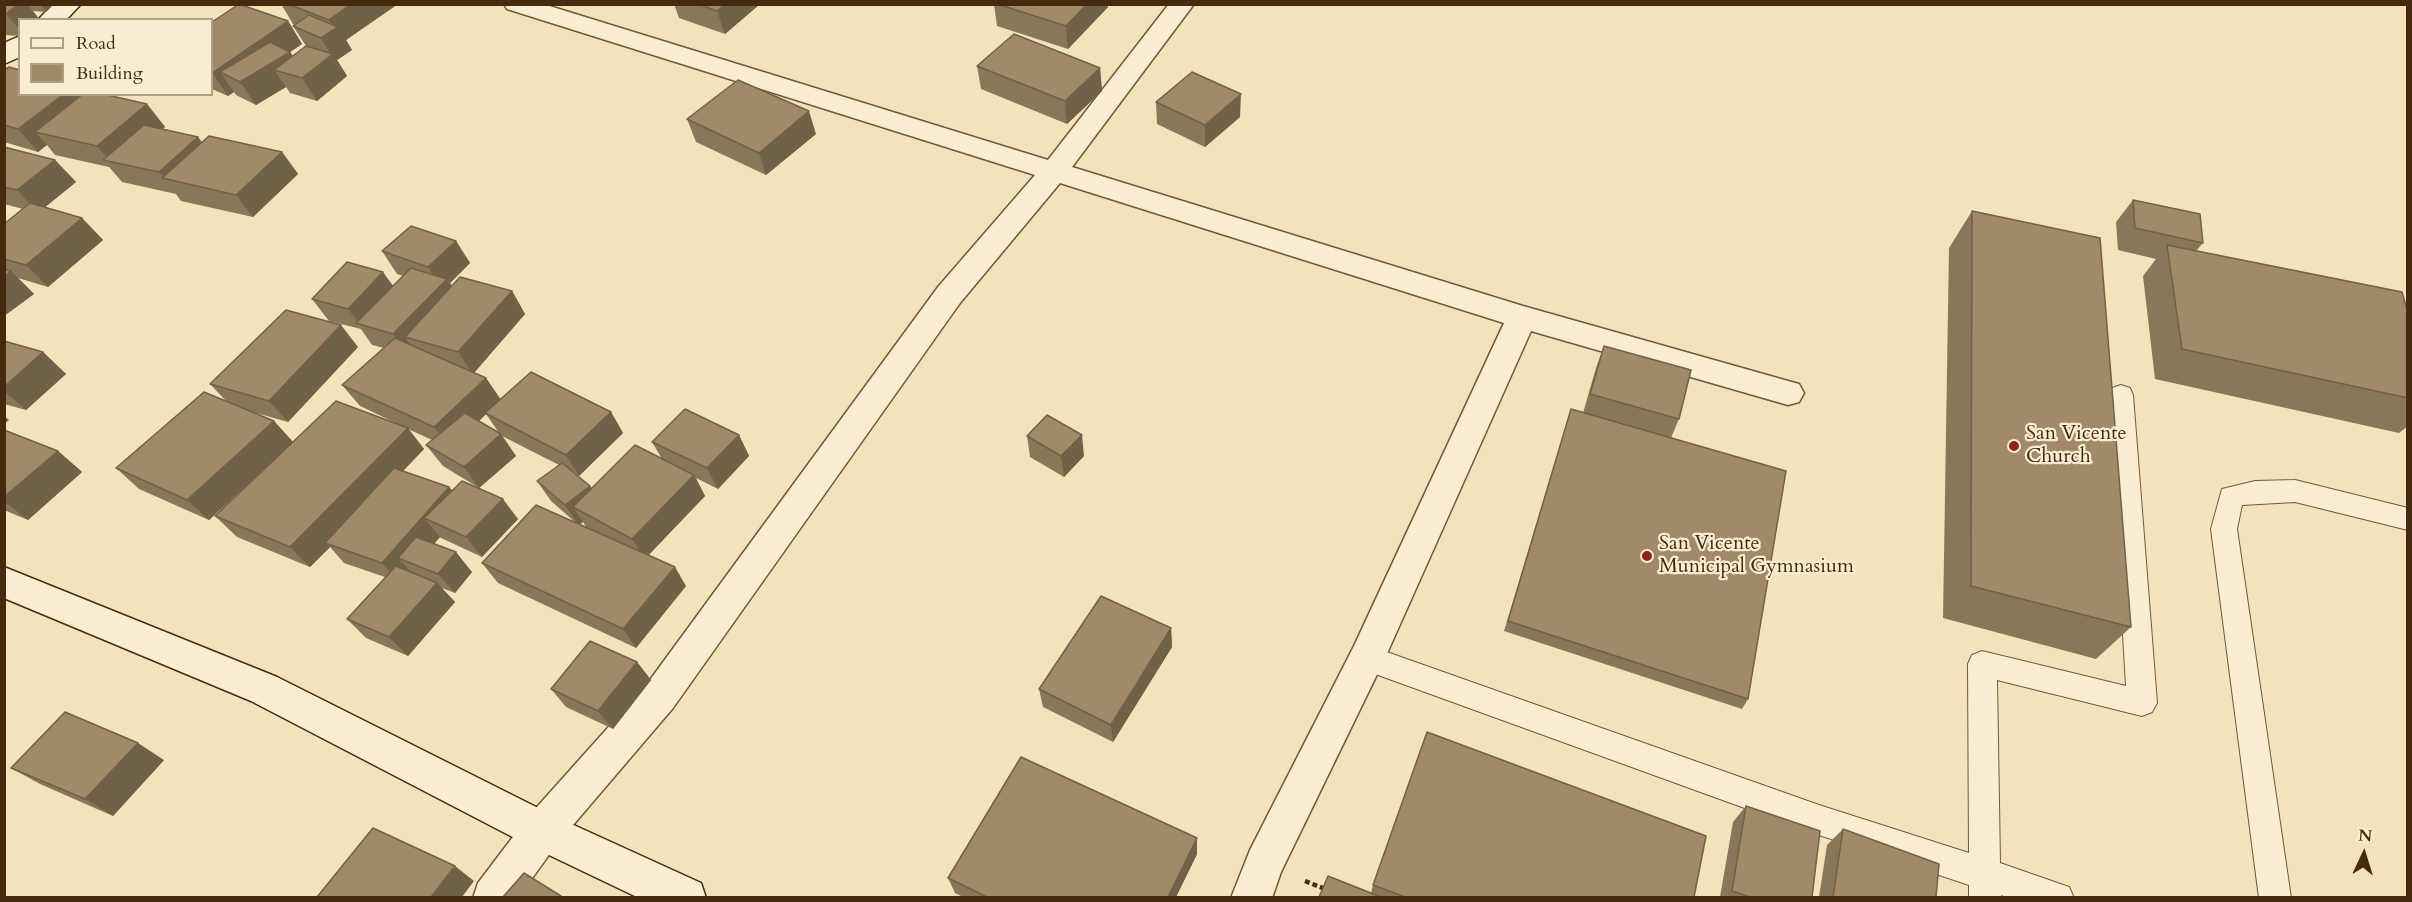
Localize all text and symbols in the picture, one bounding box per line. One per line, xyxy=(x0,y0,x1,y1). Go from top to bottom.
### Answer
legend xyxy=(18,18,213,96)
text: Road xyxy=(76,31,116,56)
text: Building xyxy=(76,61,143,86)
place label: San Vicente Church xyxy=(2026,422,2127,469)
marker: San Vicente Church xyxy=(2007,439,2021,453)
place label: San Vicente Municipal Gymnasium xyxy=(1659,532,1854,579)
marker: San Vicente Municipal Gymnasium xyxy=(1640,549,1654,563)
north arrow xyxy=(2334,824,2394,884)
text: N xyxy=(2358,825,2373,848)

